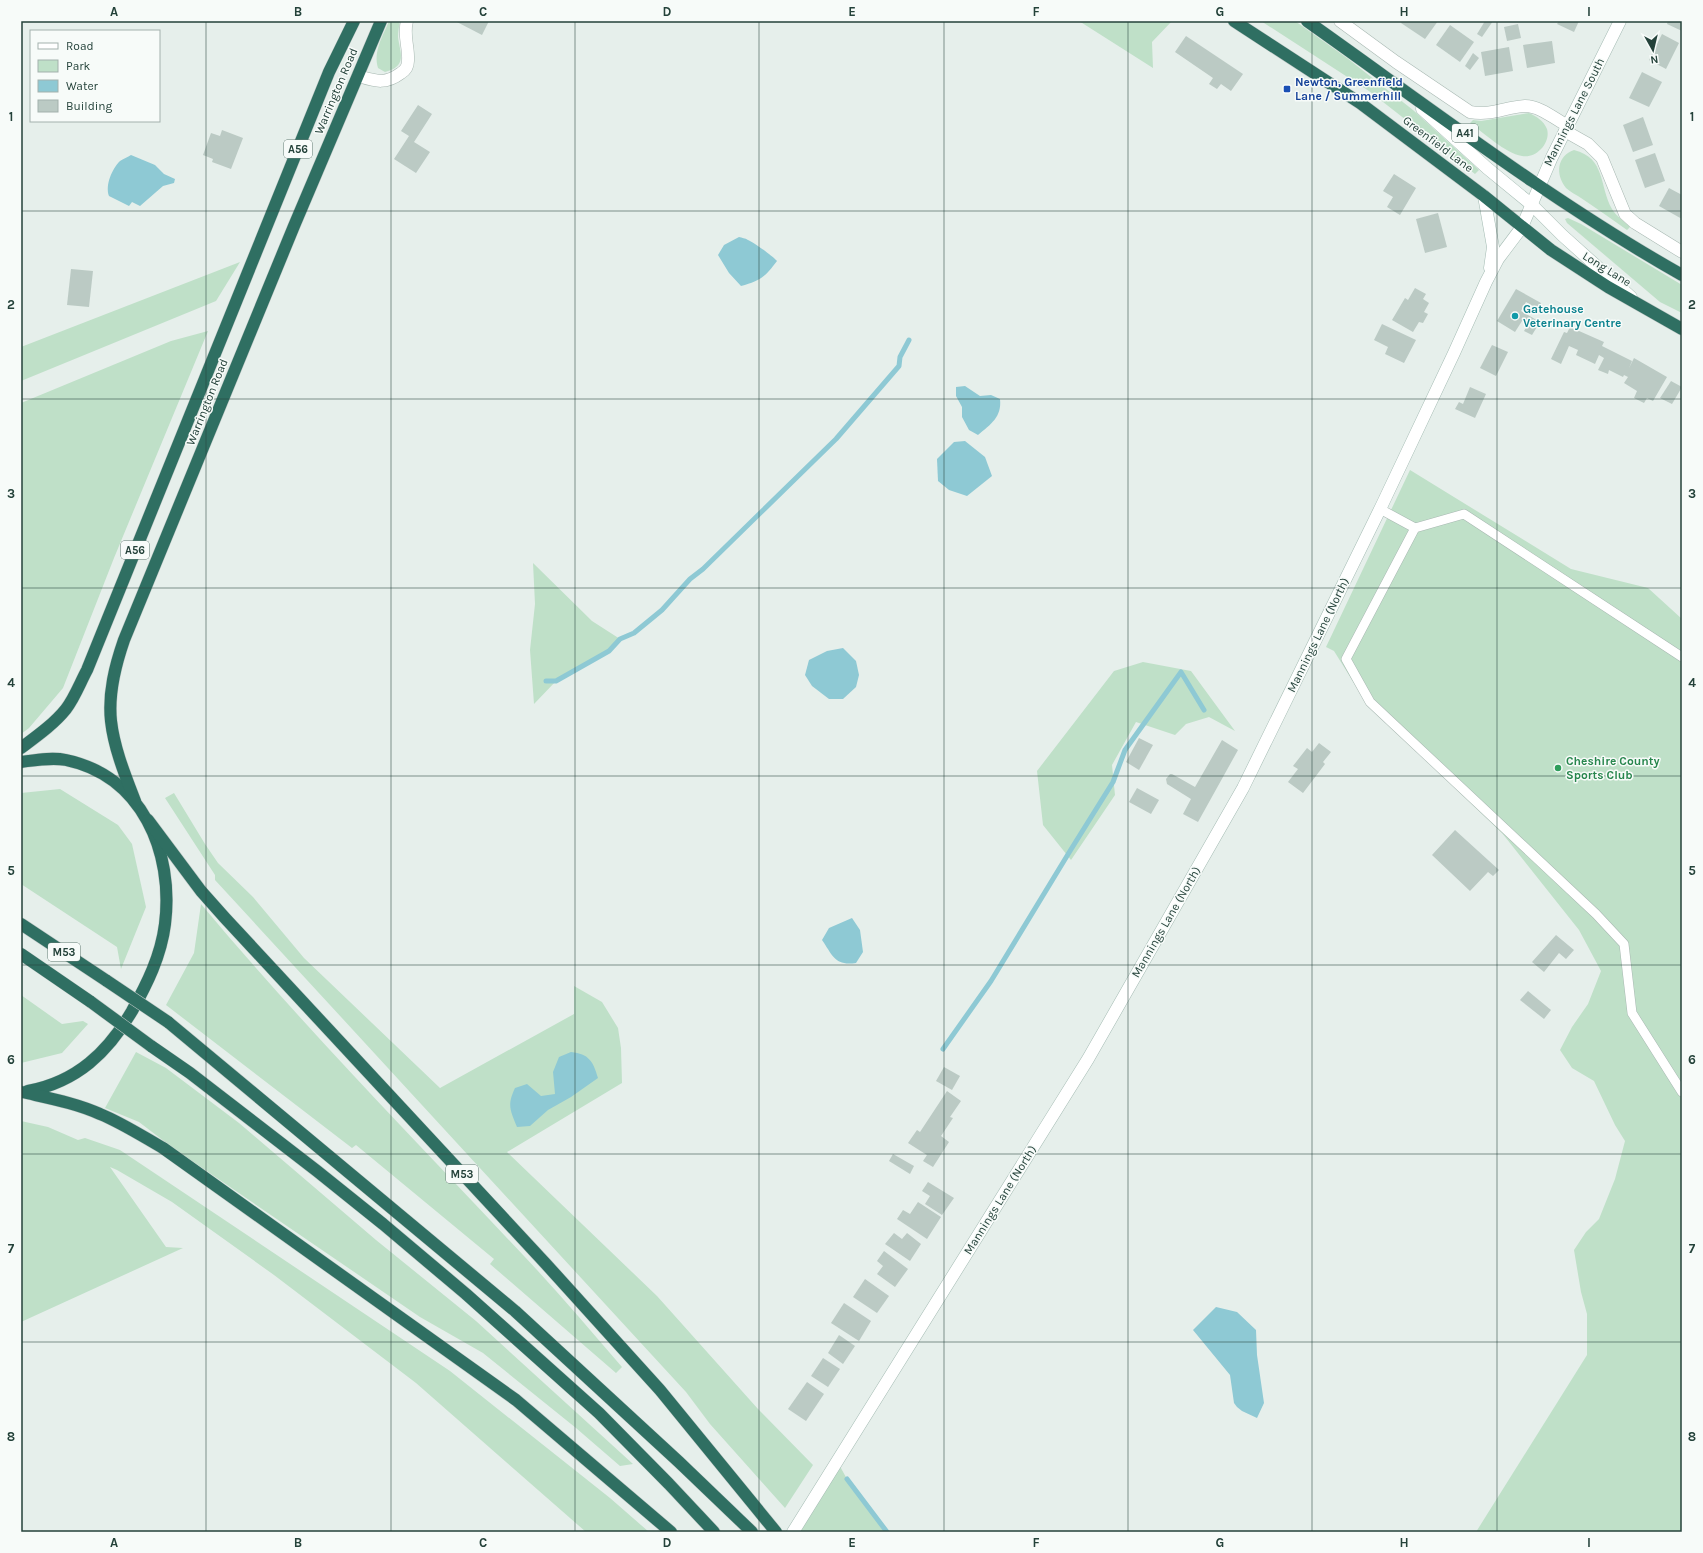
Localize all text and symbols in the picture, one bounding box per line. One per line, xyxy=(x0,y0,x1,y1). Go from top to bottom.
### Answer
text: A xyxy=(110,4,118,19)
text: B xyxy=(294,4,302,19)
text: C xyxy=(479,4,487,19)
text: D xyxy=(663,4,672,19)
text: E xyxy=(848,4,856,19)
text: F xyxy=(1032,4,1040,19)
text: G xyxy=(1216,4,1224,19)
text: H xyxy=(1399,4,1409,19)
text: I xyxy=(1587,4,1591,19)
legend xyxy=(30,30,160,122)
north arrow xyxy=(1633,30,1673,70)
text: Road xyxy=(66,39,94,53)
street label: Warrington Road xyxy=(312,46,360,136)
text: N xyxy=(1650,52,1659,66)
street label: Mannings Lane South xyxy=(1541,56,1607,168)
text: Park xyxy=(66,59,91,73)
place label: Newton, Greenfield Lane / Summerhill xyxy=(1295,75,1403,103)
text: Water xyxy=(66,79,99,93)
marker: Newton, Greenfield Lane / Summerhill xyxy=(1282,84,1292,94)
text: Building xyxy=(66,99,113,113)
text: 1 xyxy=(9,109,13,124)
text: 1 xyxy=(1690,109,1694,124)
street label: Greenfield Lane xyxy=(1400,113,1476,175)
road number: A41 xyxy=(1452,124,1478,142)
road number: A56 xyxy=(284,140,312,158)
street label: Long Lane xyxy=(1580,249,1634,289)
text: 2 xyxy=(7,297,15,312)
text: 2 xyxy=(1688,297,1696,312)
place label: Gatehouse Veterinary Centre xyxy=(1523,302,1621,330)
marker: Gatehouse Veterinary Centre xyxy=(1510,311,1520,321)
street label: Warrington Road xyxy=(183,357,231,447)
text: 3 xyxy=(7,486,15,501)
text: 3 xyxy=(1688,486,1696,501)
road number: A56 xyxy=(121,541,149,559)
street label: Mannings Lane (North) xyxy=(1284,575,1352,695)
text: 4 xyxy=(7,675,15,690)
text: 4 xyxy=(1688,675,1696,690)
place label: Cheshire County Sports Club xyxy=(1566,754,1659,782)
marker: Cheshire County Sports Club xyxy=(1553,763,1563,773)
text: 5 xyxy=(7,863,15,878)
text: 5 xyxy=(1688,863,1696,878)
street label: Mannings Lane (North) xyxy=(1128,864,1204,980)
road number: M53 xyxy=(48,943,80,961)
text: 6 xyxy=(7,1052,15,1067)
text: 6 xyxy=(1688,1052,1696,1067)
street label: Mannings Lane (North) xyxy=(961,1143,1039,1257)
road number: M53 xyxy=(446,1165,478,1183)
text: 7 xyxy=(8,1241,15,1256)
text: 7 xyxy=(1689,1241,1696,1256)
text: 8 xyxy=(7,1429,15,1444)
text: 8 xyxy=(1688,1429,1696,1444)
text: A xyxy=(110,1535,118,1550)
text: B xyxy=(294,1535,302,1550)
text: C xyxy=(479,1535,487,1550)
text: D xyxy=(663,1535,672,1550)
text: E xyxy=(848,1535,856,1550)
text: F xyxy=(1032,1535,1040,1550)
text: G xyxy=(1216,1535,1224,1550)
text: H xyxy=(1399,1535,1409,1550)
text: I xyxy=(1587,1535,1591,1550)

